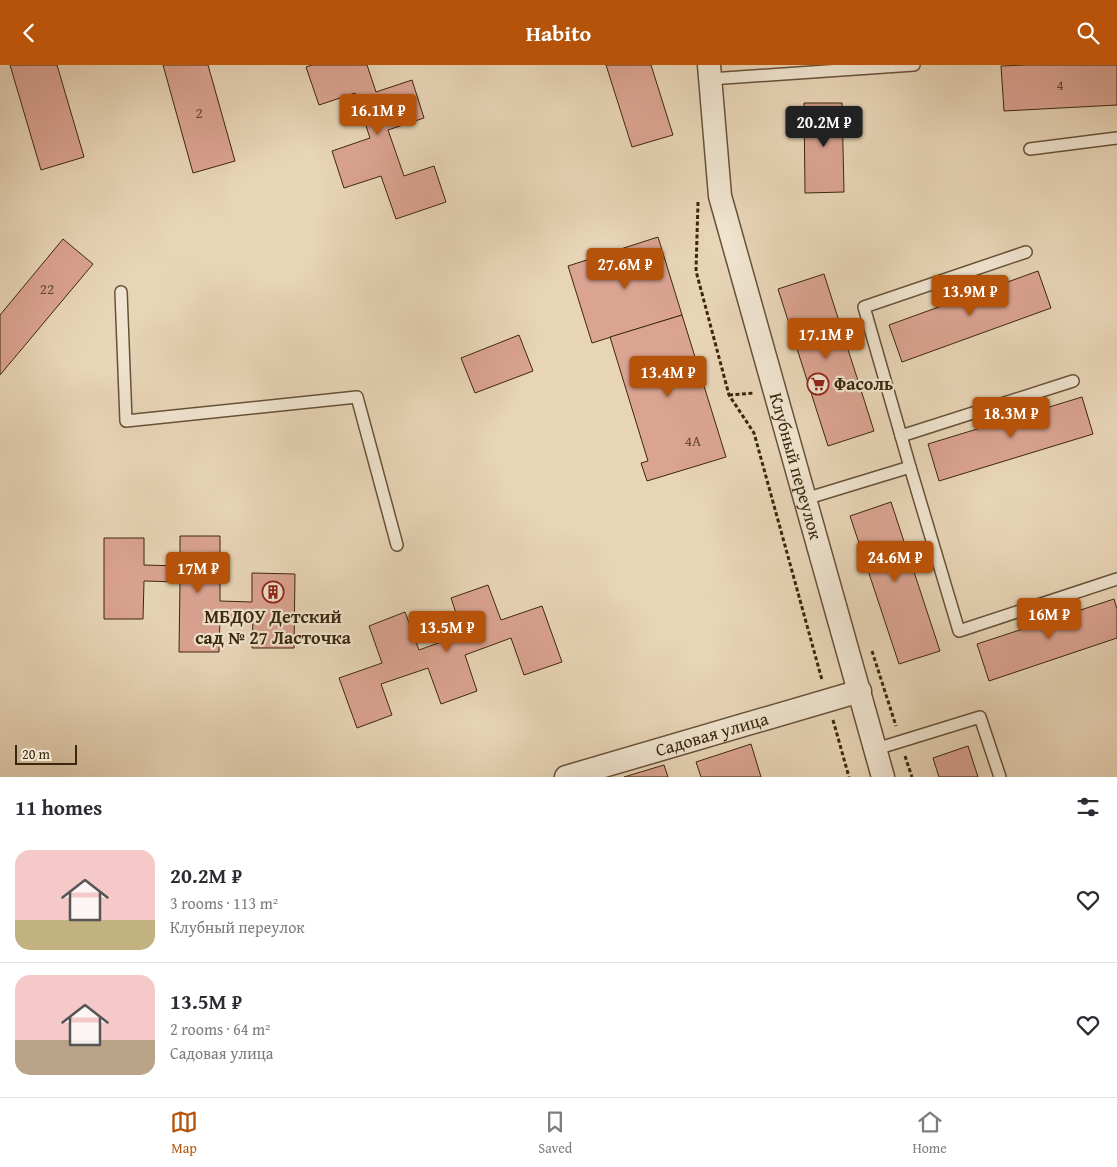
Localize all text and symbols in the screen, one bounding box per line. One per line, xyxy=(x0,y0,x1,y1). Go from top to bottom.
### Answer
text: Habito xyxy=(526,17,591,49)
icon: back xyxy=(15,19,43,47)
icon: search xyxy=(1074,19,1102,47)
house number: 4 xyxy=(1056,74,1064,95)
pin: 16.1M ₽ xyxy=(332,93,424,136)
text: 16.1M ₽ xyxy=(351,98,405,122)
house number: 2 xyxy=(195,102,203,123)
pin: 20.2M ₽ xyxy=(778,106,870,148)
text: 20.2M ₽ xyxy=(797,110,851,134)
pin: 27.6M ₽ xyxy=(579,247,671,290)
text: 27.6M ₽ xyxy=(598,252,652,276)
pin: 13.9M ₽ xyxy=(924,275,1016,317)
house number: 22 xyxy=(40,278,54,299)
text: 13.9M ₽ xyxy=(943,279,997,303)
pin: 17.1M ₽ xyxy=(780,317,872,360)
text: 17.1M ₽ xyxy=(799,322,853,346)
pin: 13.4M ₽ xyxy=(622,355,714,398)
text: 13.4M ₽ xyxy=(641,360,695,384)
place label: Фасоль xyxy=(834,370,893,397)
supermarket icon: Фасоль xyxy=(806,372,830,396)
street label: Клубный переулок xyxy=(763,389,830,543)
pin: 18.3M ₽ xyxy=(965,397,1057,439)
text: 18.3M ₽ xyxy=(984,401,1038,425)
house number: 4А xyxy=(685,430,701,451)
pin: 24.6M ₽ xyxy=(849,541,941,583)
text: 24.6M ₽ xyxy=(868,545,922,569)
pin: 17M ₽ xyxy=(163,551,233,594)
text: 17M ₽ xyxy=(177,556,219,580)
building icon: МБДОУ Детский сад № 27 Ласточка xyxy=(261,580,285,604)
pin: 16M ₽ xyxy=(1014,597,1084,640)
text: 16M ₽ xyxy=(1028,602,1070,626)
place label: МБДОУ Детский сад № 27 Ласточка xyxy=(195,603,352,651)
pin: 13.5M ₽ xyxy=(401,611,493,653)
text: 13.5M ₽ xyxy=(420,615,474,639)
street label: Садовая улица xyxy=(652,704,772,763)
scale bar xyxy=(15,742,78,765)
text: 20 m xyxy=(22,744,50,764)
text: 11 homes xyxy=(15,792,102,823)
icon: filters xyxy=(1074,793,1102,821)
text: 20.2M ₽ xyxy=(170,860,242,891)
icon: home xyxy=(55,870,115,930)
icon: heart xyxy=(1074,886,1102,914)
text: 3 rooms · 113 m² xyxy=(170,891,278,915)
text: Клубный переулок xyxy=(170,915,305,939)
text: 13.5M ₽ xyxy=(170,986,242,1017)
icon: home xyxy=(55,995,115,1055)
icon: heart xyxy=(1074,1011,1102,1039)
text: 2 rooms · 64 m² xyxy=(170,1017,270,1041)
text: Садовая улица xyxy=(170,1041,273,1065)
tab: Map xyxy=(170,1108,198,1158)
tab: Saved xyxy=(538,1108,572,1158)
tab: Home xyxy=(912,1108,947,1158)

